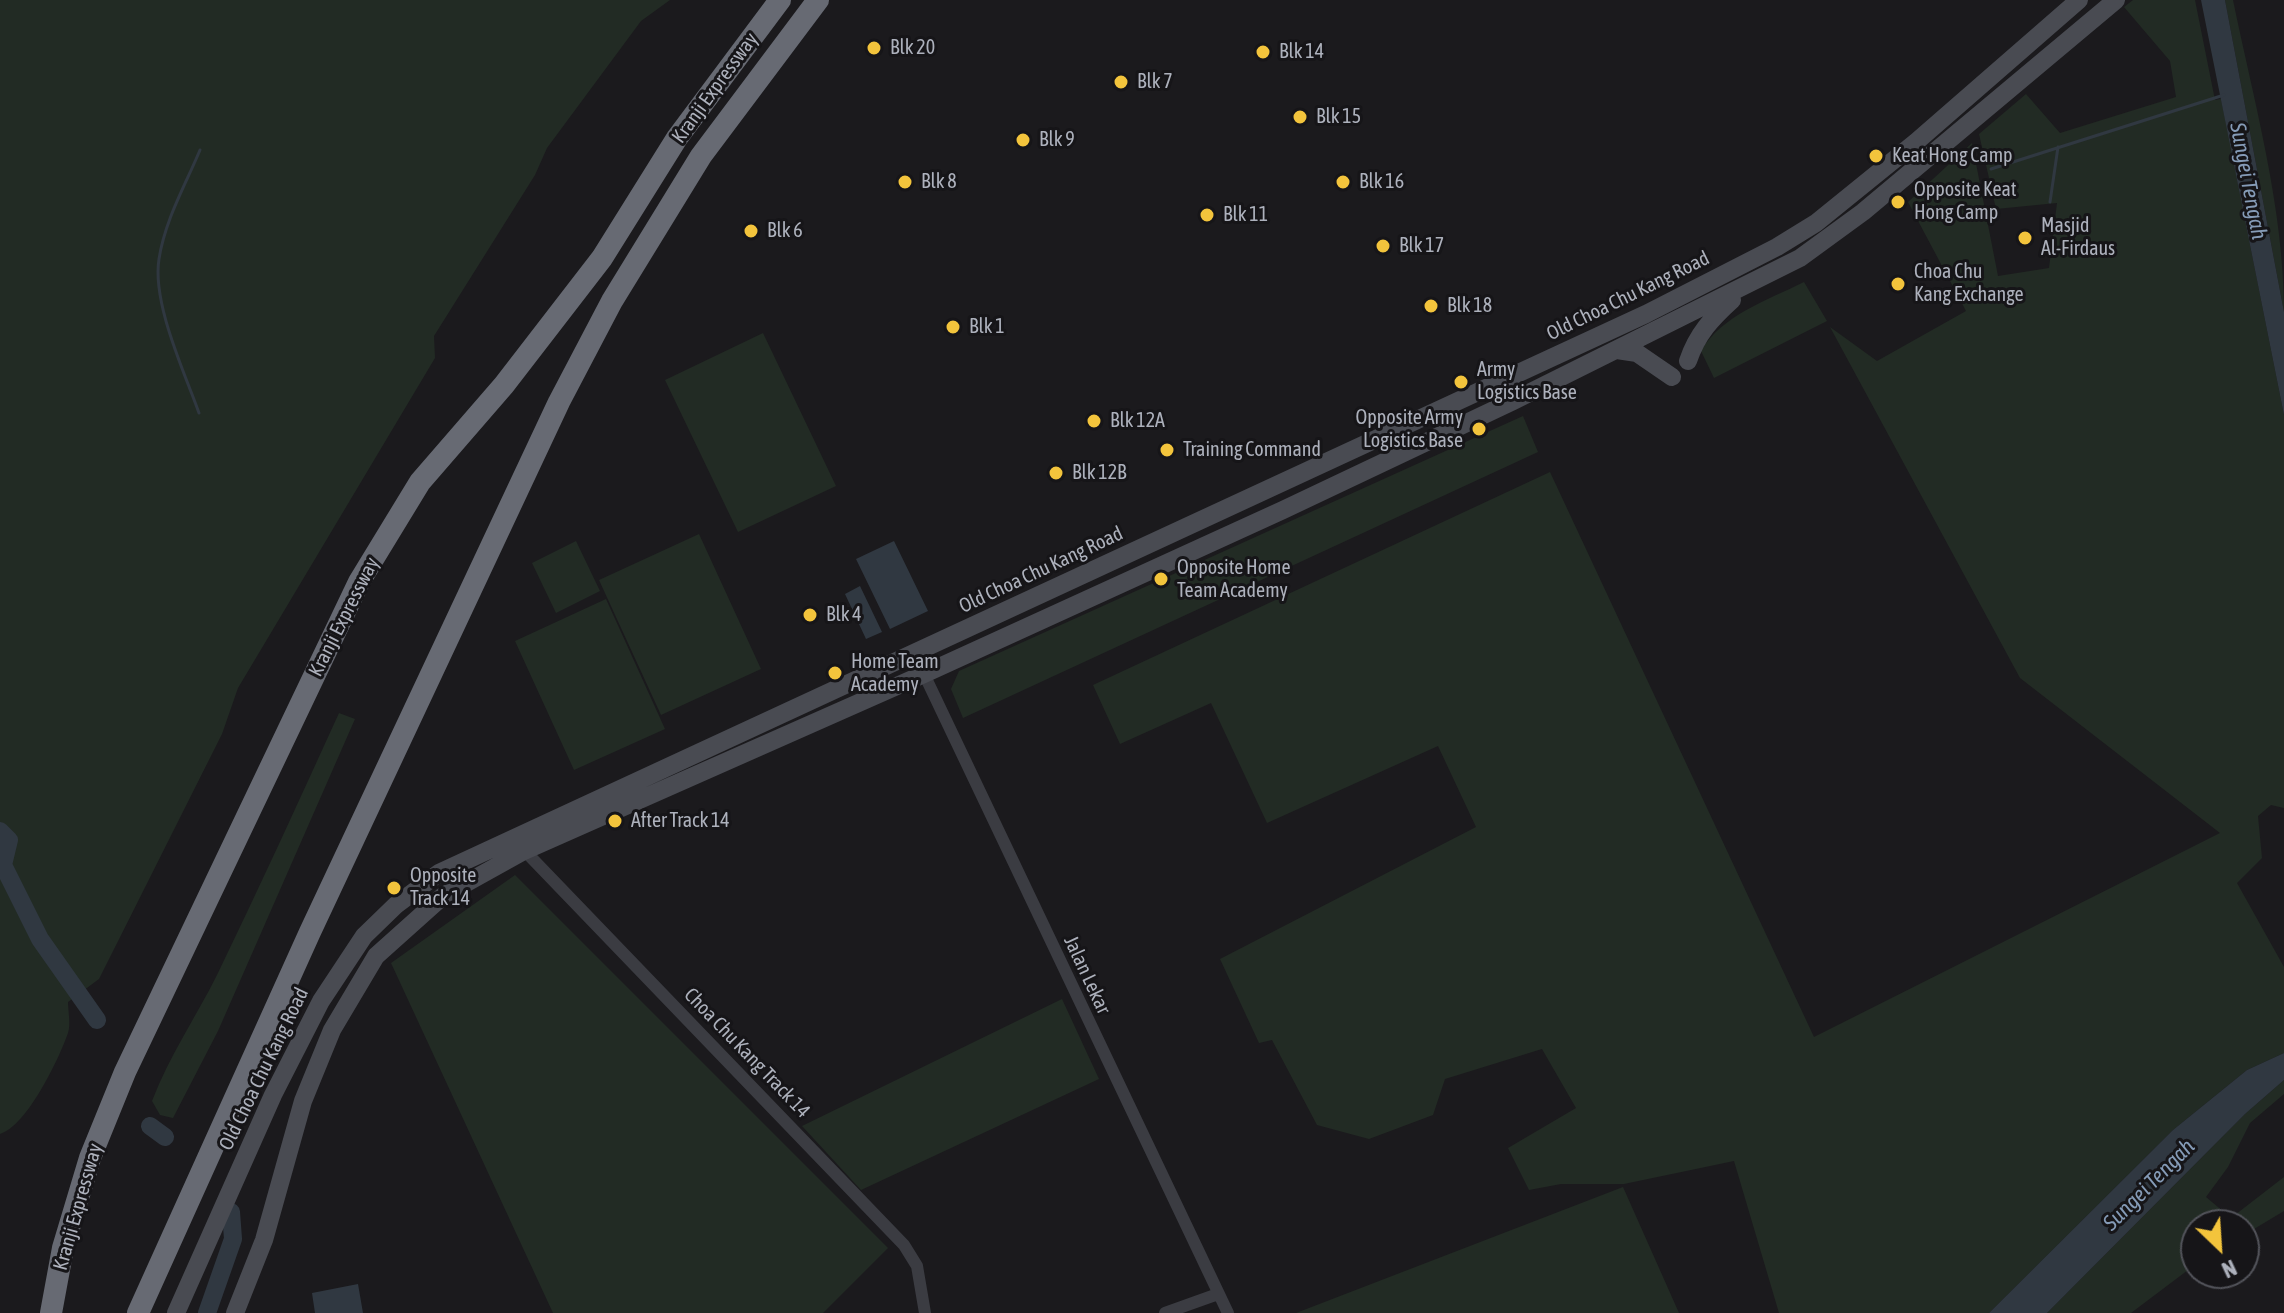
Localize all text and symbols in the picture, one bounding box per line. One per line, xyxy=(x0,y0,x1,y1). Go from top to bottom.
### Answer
street label: Kranji Expressway xyxy=(667,28,763,148)
place label: Blk 20 xyxy=(890,36,935,60)
marker: Blk 20 xyxy=(865,39,883,57)
place label: Blk 14 xyxy=(1279,40,1324,64)
marker: Blk 14 xyxy=(1254,43,1272,61)
place label: Blk 7 xyxy=(1137,70,1173,94)
marker: Blk 7 xyxy=(1112,73,1130,91)
place label: Blk 15 xyxy=(1316,105,1361,129)
marker: Blk 15 xyxy=(1291,108,1309,126)
water label: Sungei Tengah xyxy=(2224,120,2272,242)
place label: Blk 9 xyxy=(1039,128,1075,152)
marker: Blk 9 xyxy=(1014,131,1032,149)
place label: Keat Hong Camp xyxy=(1892,144,2013,168)
marker: Keat Hong Camp xyxy=(1867,147,1885,165)
place label: Blk 8 xyxy=(921,170,957,194)
place label: Blk 16 xyxy=(1359,170,1404,194)
marker: Blk 8 xyxy=(896,173,914,191)
marker: Blk 16 xyxy=(1334,173,1352,191)
place label: Opposite Keat Hong Camp xyxy=(1914,178,2017,225)
marker: Opposite Keat Hong Camp xyxy=(1889,193,1907,211)
place label: Blk 11 xyxy=(1223,203,1268,227)
marker: Blk 11 xyxy=(1198,206,1216,224)
place label: Masjid Al-Firdaus xyxy=(2041,214,2115,261)
place label: Blk 6 xyxy=(767,219,803,243)
marker: Blk 6 xyxy=(742,222,760,240)
marker: Masjid Al-Firdaus xyxy=(2016,229,2034,247)
place label: Blk 17 xyxy=(1399,234,1444,258)
marker: Blk 17 xyxy=(1374,237,1392,255)
street label: Old Choa Chu Kang Road xyxy=(1543,246,1713,346)
place label: Choa Chu Kang Exchange xyxy=(1914,260,2024,307)
marker: Choa Chu Kang Exchange xyxy=(1889,275,1907,293)
place label: Blk 18 xyxy=(1447,294,1492,318)
marker: Blk 18 xyxy=(1422,297,1440,315)
place label: Blk 1 xyxy=(969,315,1005,339)
marker: Blk 1 xyxy=(944,318,962,336)
place label: Army Logistics Base xyxy=(1477,358,1577,405)
marker: Army Logistics Base xyxy=(1452,373,1470,391)
place label: Opposite Army Logistics Base xyxy=(1356,406,1463,453)
place label: Blk 12A xyxy=(1110,409,1165,433)
marker: Blk 12A xyxy=(1085,412,1103,430)
marker: Opposite Army Logistics Base xyxy=(1470,420,1488,438)
place label: Training Command xyxy=(1183,438,1321,462)
marker: Training Command xyxy=(1158,441,1176,459)
place label: Blk 12B xyxy=(1072,461,1127,485)
marker: Blk 12B xyxy=(1047,464,1065,482)
street label: Old Choa Chu Kang Road xyxy=(955,521,1127,619)
street label: Kranji Expressway xyxy=(304,553,384,681)
place label: Opposite Home Team Academy xyxy=(1177,556,1291,603)
marker: Opposite Home Team Academy xyxy=(1152,570,1170,588)
place label: Blk 4 xyxy=(826,603,862,627)
marker: Blk 4 xyxy=(801,606,819,624)
place label: Home Team Academy xyxy=(851,650,939,697)
marker: Home Team Academy xyxy=(826,664,844,682)
place label: After Track 14 xyxy=(631,809,730,833)
marker: After Track 14 xyxy=(606,812,624,830)
place label: Opposite Track 14 xyxy=(410,864,476,911)
marker: Opposite Track 14 xyxy=(385,879,403,897)
street label: Jalan Lekar xyxy=(1058,932,1116,1018)
street label: Choa Chu Kang Track 14 xyxy=(679,983,815,1123)
street label: Old Choa Chu Kang Road xyxy=(214,984,314,1154)
water label: Sungei Tengah xyxy=(2098,1134,2200,1236)
street label: Kranji Expressway xyxy=(48,1141,108,1273)
north arrow xyxy=(2180,1209,2260,1289)
text: N xyxy=(2218,1254,2241,1283)

